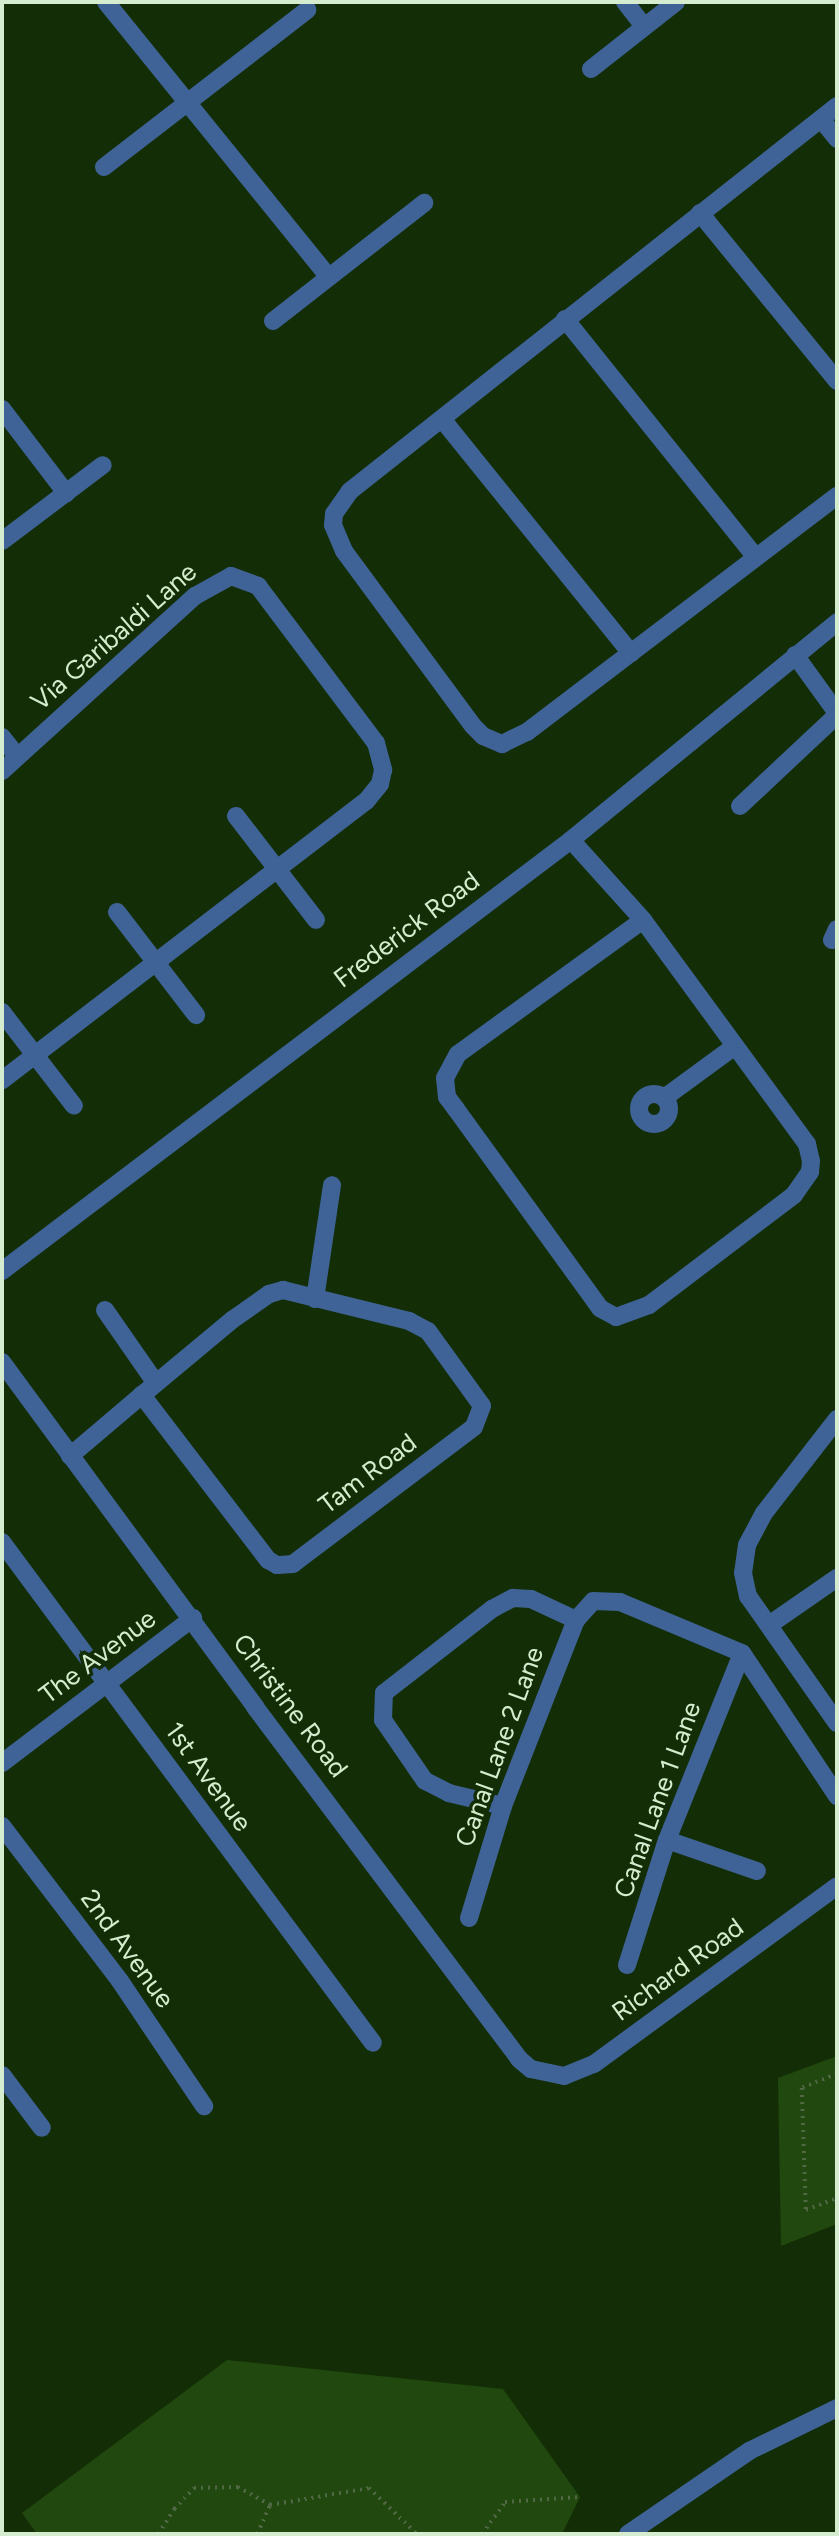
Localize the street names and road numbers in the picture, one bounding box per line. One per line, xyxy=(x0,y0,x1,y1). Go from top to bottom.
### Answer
street label: Via Garibaldi Lane xyxy=(25,557,203,717)
street label: Frederick Road xyxy=(328,865,486,995)
street label: Tam Road xyxy=(313,1427,423,1521)
street label: The Avenue xyxy=(34,1603,162,1711)
street label: Christine Road xyxy=(226,1628,354,1784)
street label: Canal Lane 2 Lane xyxy=(449,1643,551,1851)
street label: Canal Lane 1 Lane xyxy=(608,1698,708,1902)
street label: 1st Avenue xyxy=(158,1716,258,1838)
street label: 2nd Avenue xyxy=(74,1884,180,2014)
street label: Richard Road xyxy=(606,1912,750,2028)

